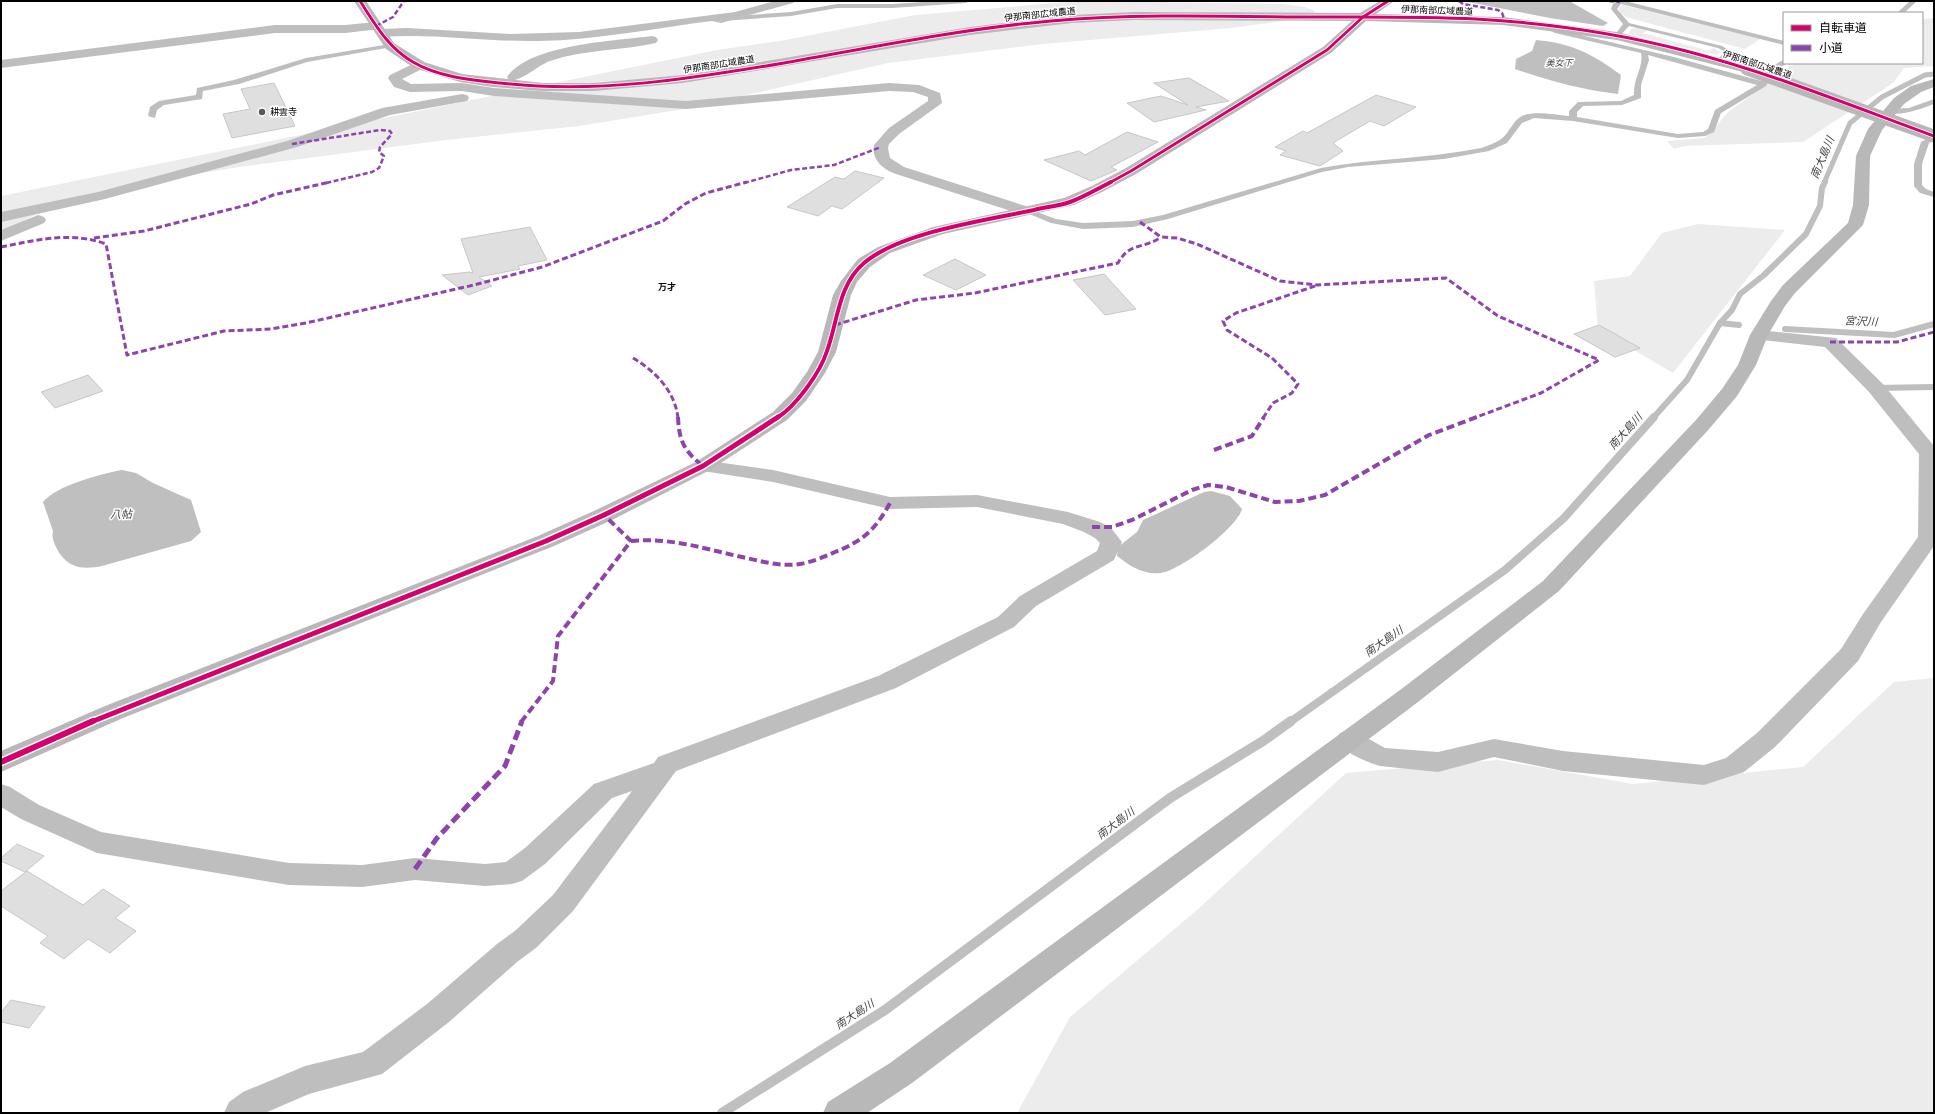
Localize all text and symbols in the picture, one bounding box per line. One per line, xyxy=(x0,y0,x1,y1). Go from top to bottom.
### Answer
street label: 伊那南部広域農道 xyxy=(1400,4,1473,18)
street label: 伊那南部広域農道 xyxy=(1003,6,1076,24)
legend xyxy=(1783,12,1923,64)
text: 自転車道 xyxy=(1819,21,1867,37)
text: 小道 xyxy=(1819,41,1843,57)
street label: 伊那南部広域農道 xyxy=(1720,48,1793,81)
street label: 伊那南部広域農道 xyxy=(682,54,755,76)
water label: 美女下 xyxy=(1545,58,1574,69)
marker: 耕雲寺 xyxy=(257,107,267,117)
place label: 耕雲寺 xyxy=(270,107,297,118)
water label: 南大島川 xyxy=(1808,134,1838,181)
district label: 万才 xyxy=(658,281,676,293)
water label: 宮沢川 xyxy=(1844,314,1879,330)
water label: 南大島川 xyxy=(1606,410,1647,453)
water label: 八帖 xyxy=(110,508,134,522)
water label: 南大島川 xyxy=(1362,623,1407,660)
water label: 南大島川 xyxy=(1094,805,1139,843)
water label: 南大島川 xyxy=(833,997,878,1033)

